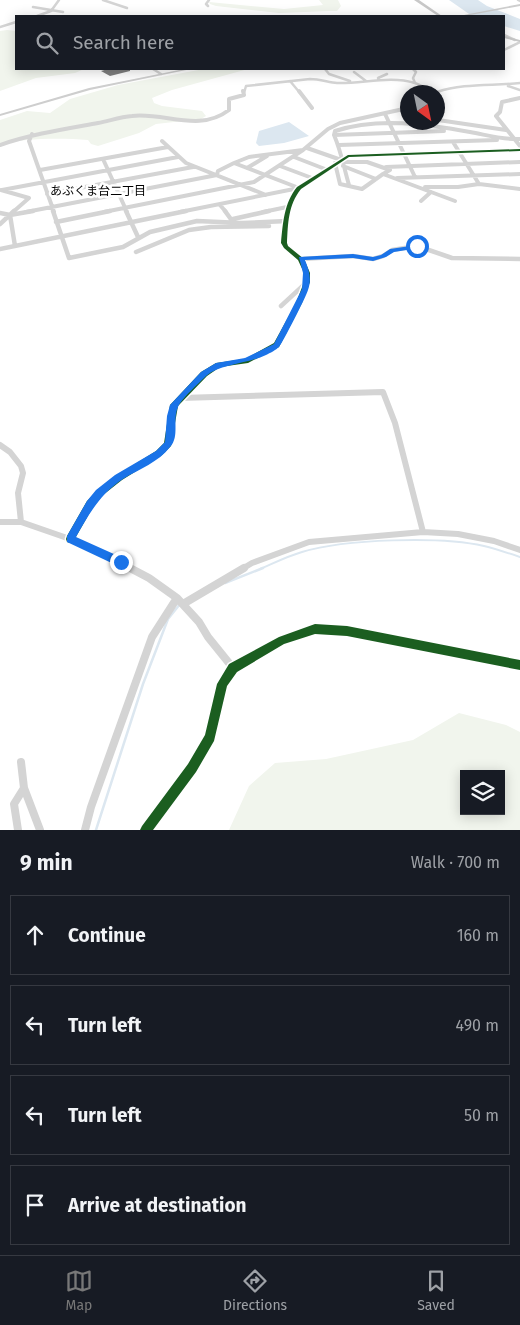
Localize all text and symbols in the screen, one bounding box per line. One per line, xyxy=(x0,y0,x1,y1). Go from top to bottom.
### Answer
search box xyxy=(15,15,505,70)
icon: search xyxy=(33,29,61,57)
text: Search here xyxy=(73,31,174,54)
north arrow xyxy=(400,85,445,130)
district label: あぶくま台二丁目 xyxy=(50,184,146,198)
route start xyxy=(406,235,429,258)
route end xyxy=(110,551,133,574)
map controls xyxy=(460,770,505,815)
button: layers xyxy=(460,770,505,815)
text: 9 min xyxy=(20,850,73,876)
text: Walk · 700 m xyxy=(411,853,500,872)
icon: ahead xyxy=(21,921,49,949)
text: Continue xyxy=(68,924,146,947)
text: 160 m xyxy=(457,926,499,945)
icon: left xyxy=(21,1011,49,1039)
text: Turn left xyxy=(68,1014,142,1037)
text: 490 m xyxy=(456,1016,499,1035)
icon: left xyxy=(21,1101,49,1129)
text: Turn left xyxy=(68,1104,142,1127)
text: 50 m xyxy=(464,1106,499,1125)
icon: arrive xyxy=(21,1191,49,1219)
text: Arrive at destination xyxy=(68,1194,247,1217)
tab: Map xyxy=(65,1267,93,1314)
tab: Directions xyxy=(223,1267,287,1314)
tab: Saved xyxy=(417,1267,455,1314)

